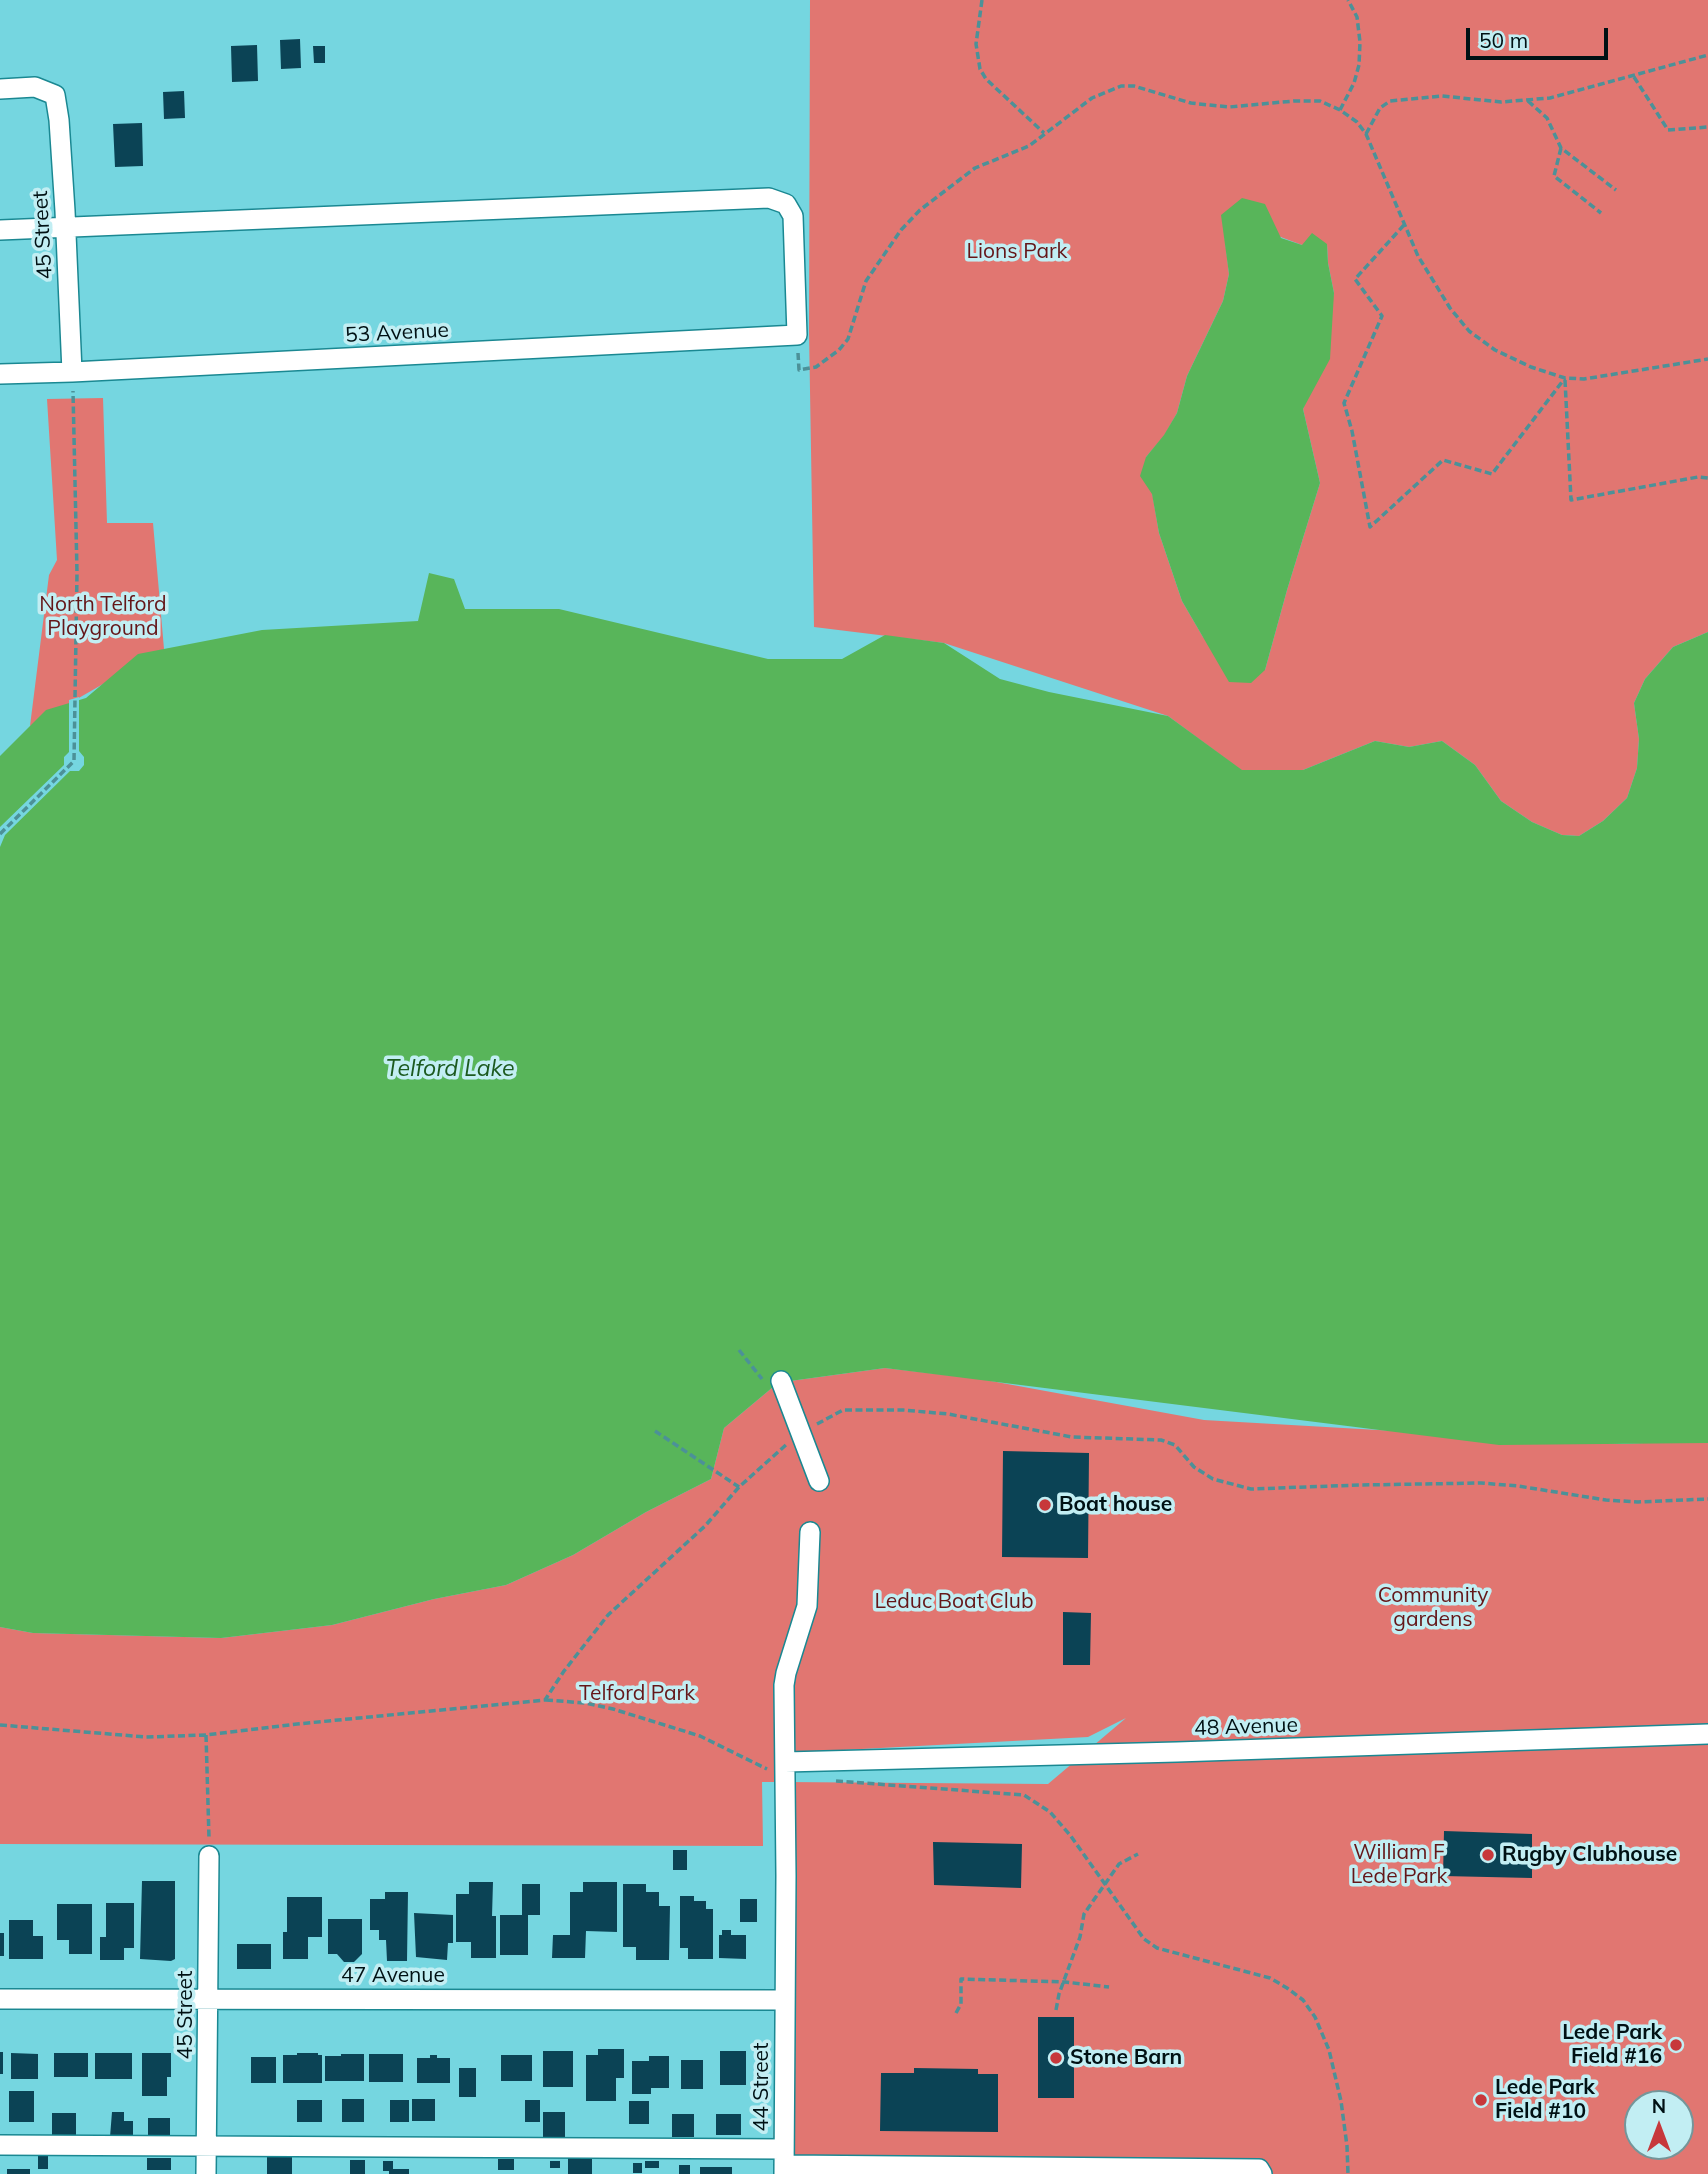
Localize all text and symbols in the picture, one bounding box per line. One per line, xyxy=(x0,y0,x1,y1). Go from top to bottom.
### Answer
scale bar xyxy=(1470,14,1612,58)
text: 50 m xyxy=(1479,27,1528,53)
street label: 45 Street xyxy=(28,190,58,280)
park label: Lions Park xyxy=(967,239,1067,265)
street label: 53 Avenue xyxy=(344,318,450,348)
park label: North Telford Playground xyxy=(39,592,167,642)
water label: Telford Lake xyxy=(385,1055,515,1083)
place label: Boat house xyxy=(1059,1492,1172,1518)
marker: Boat house xyxy=(1037,1497,1053,1513)
park label: Community gardens xyxy=(1378,1583,1488,1633)
park label: Leduc Boat Club xyxy=(874,1589,1034,1615)
park label: Telford Park xyxy=(579,1681,695,1707)
street label: 48 Avenue xyxy=(1194,1713,1298,1741)
park label: William F Lede Park xyxy=(1351,1840,1447,1890)
place label: Rugby Clubhouse xyxy=(1502,1842,1677,1868)
marker: Rugby Clubhouse xyxy=(1480,1847,1496,1863)
street label: 47 Avenue xyxy=(341,1963,445,1989)
street label: 45 Street xyxy=(173,1971,199,2059)
place label: Lede Park Field #16 xyxy=(1562,2020,1662,2070)
marker: Lede Park Field #16 xyxy=(1668,2037,1684,2053)
street label: 44 Street xyxy=(749,2043,775,2131)
place label: Stone Barn xyxy=(1070,2045,1182,2071)
marker: Stone Barn xyxy=(1048,2050,1064,2066)
place label: Lede Park Field #10 xyxy=(1495,2075,1595,2125)
north arrow xyxy=(1624,2090,1694,2160)
marker: Lede Park Field #10 xyxy=(1473,2092,1489,2108)
text: N xyxy=(1652,2094,1666,2118)

